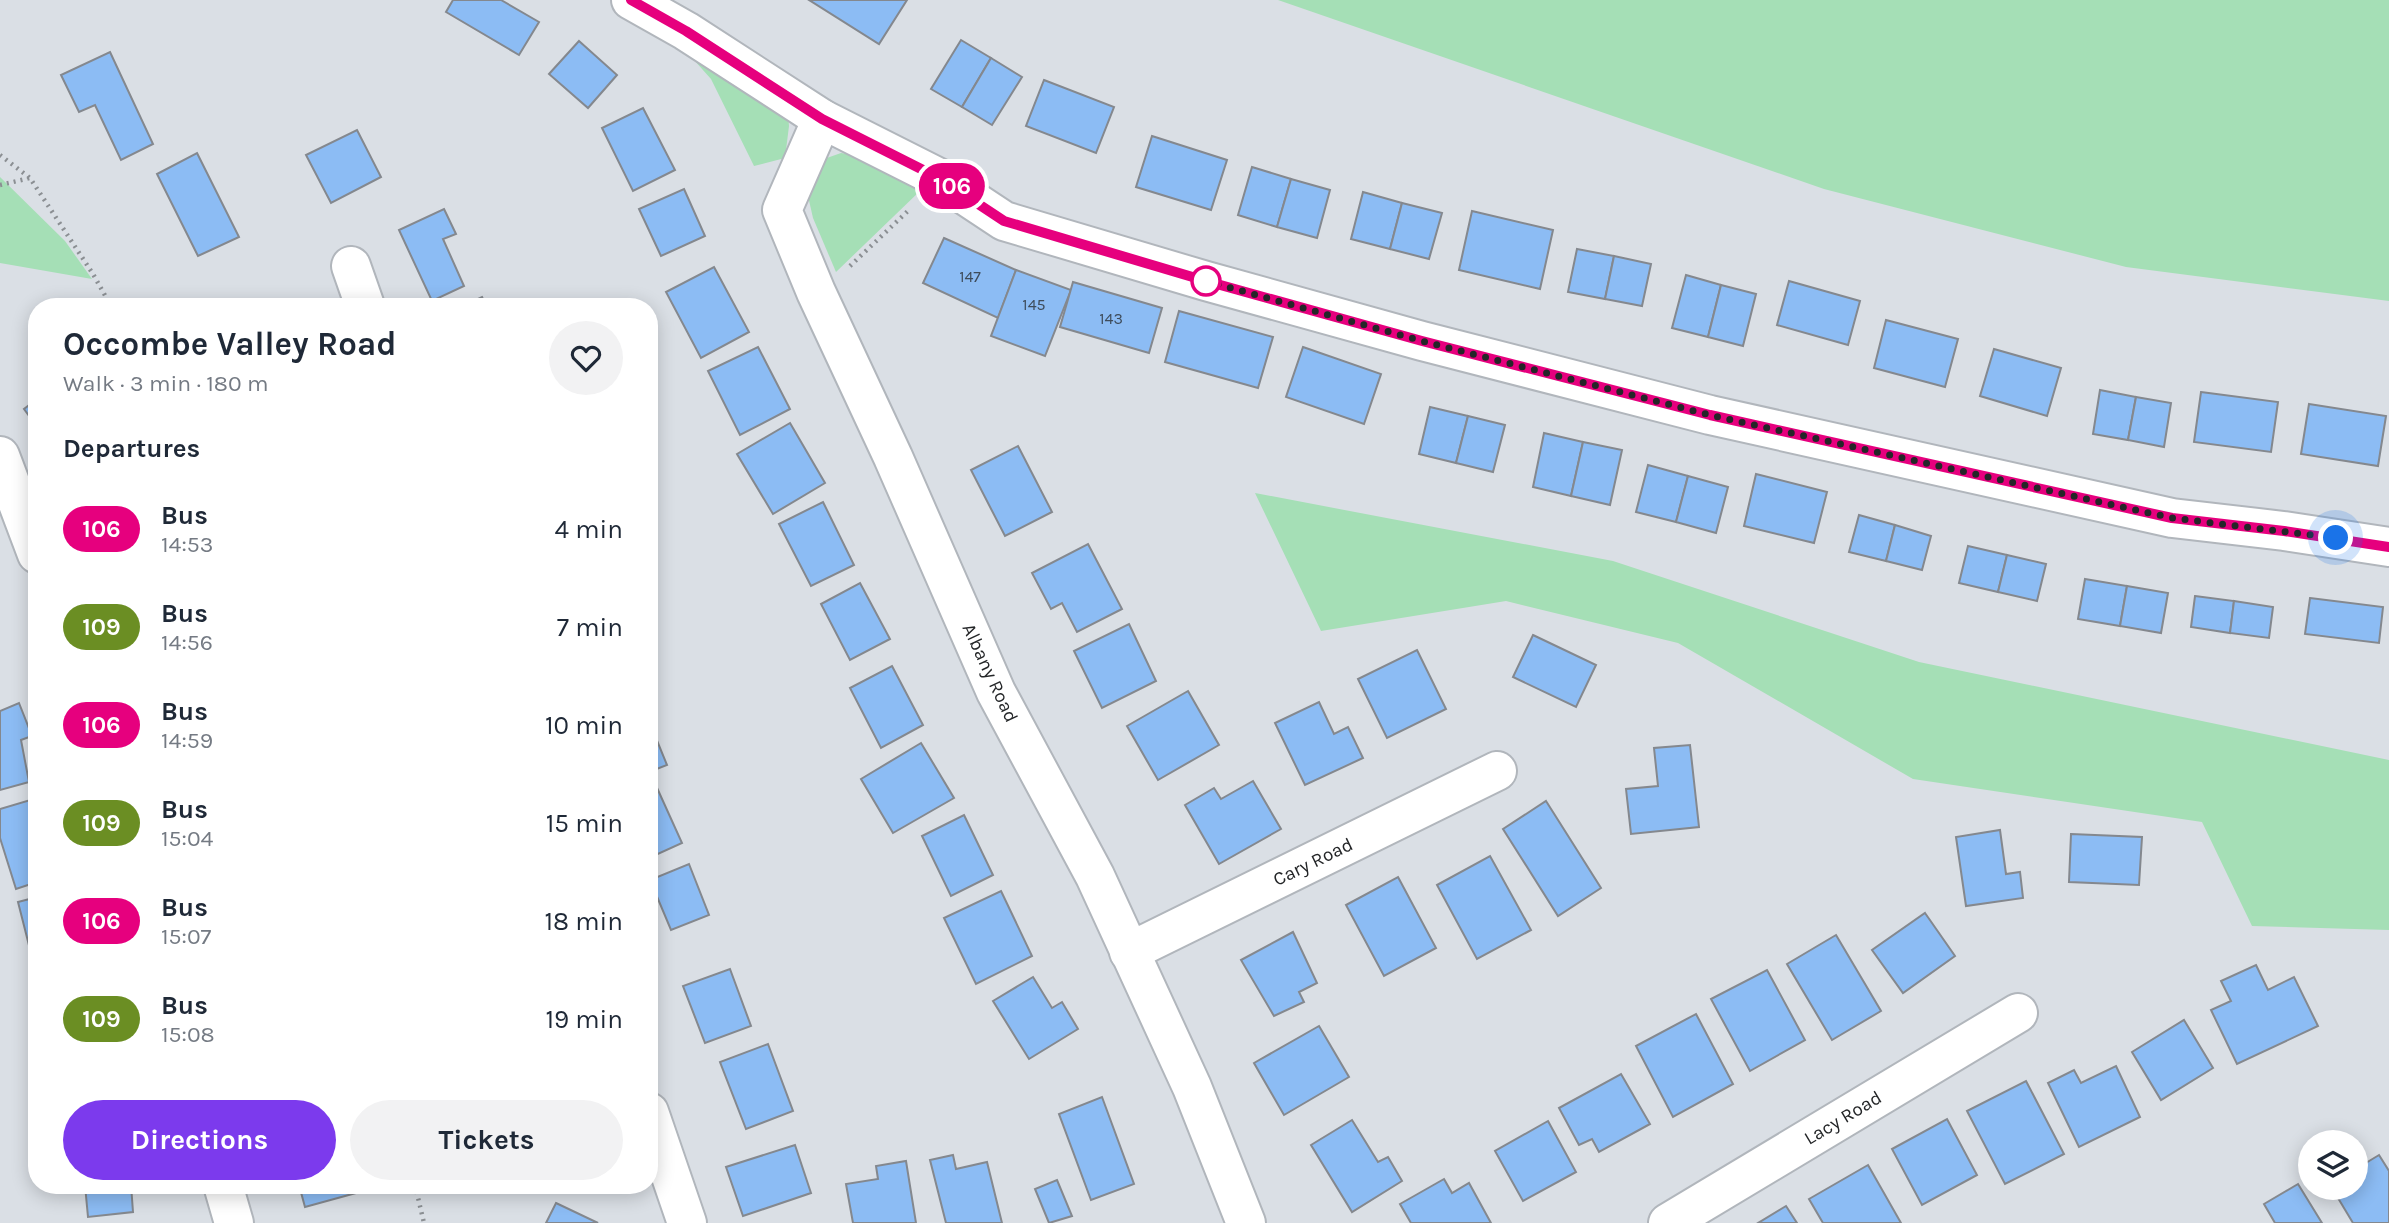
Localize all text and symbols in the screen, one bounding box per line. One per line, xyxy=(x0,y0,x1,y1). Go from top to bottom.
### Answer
line badge: 106 xyxy=(912,163,992,209)
text: 106 xyxy=(933,172,971,200)
unlabelled marker xyxy=(1191,266,1221,296)
house number: 147 xyxy=(959,267,981,286)
house number: 145 xyxy=(1022,295,1046,314)
house number: 143 xyxy=(1099,309,1123,328)
button: heart xyxy=(549,321,623,395)
text: Occombe Valley Road xyxy=(63,325,396,363)
text: Walk · 3 min · 180 m xyxy=(63,370,269,397)
text: Departures xyxy=(63,433,200,464)
text: Bus xyxy=(161,500,208,531)
text: 4 min xyxy=(555,514,623,545)
text: 106 xyxy=(82,515,121,543)
your location xyxy=(2318,520,2353,555)
text: 14:53 xyxy=(161,531,213,558)
text: Bus xyxy=(161,598,208,629)
text: 7 min xyxy=(557,612,623,643)
text: 109 xyxy=(82,613,121,641)
street label: Albany Road xyxy=(958,620,1022,726)
text: 14:56 xyxy=(161,629,213,656)
text: Bus xyxy=(161,696,208,727)
text: 10 min xyxy=(545,710,623,741)
text: 106 xyxy=(82,711,121,739)
text: 14:59 xyxy=(161,727,213,754)
text: Bus xyxy=(161,794,208,825)
text: 15 min xyxy=(546,808,623,839)
text: 109 xyxy=(82,809,121,837)
text: 15:04 xyxy=(161,825,213,852)
street label: Cary Road xyxy=(1269,833,1357,891)
text: Bus xyxy=(161,892,208,923)
text: 18 min xyxy=(544,906,623,937)
text: 106 xyxy=(82,907,121,935)
text: 15:07 xyxy=(161,923,211,950)
text: Bus xyxy=(161,990,208,1021)
text: 19 min xyxy=(545,1004,623,1035)
text: 109 xyxy=(82,1005,121,1033)
text: 15:08 xyxy=(161,1021,215,1048)
street label: Lacy Road xyxy=(1800,1086,1886,1150)
button: Directions xyxy=(63,1100,336,1180)
button: Tickets xyxy=(350,1100,623,1180)
map controls xyxy=(2298,1130,2368,1200)
button: layers xyxy=(2298,1130,2368,1200)

